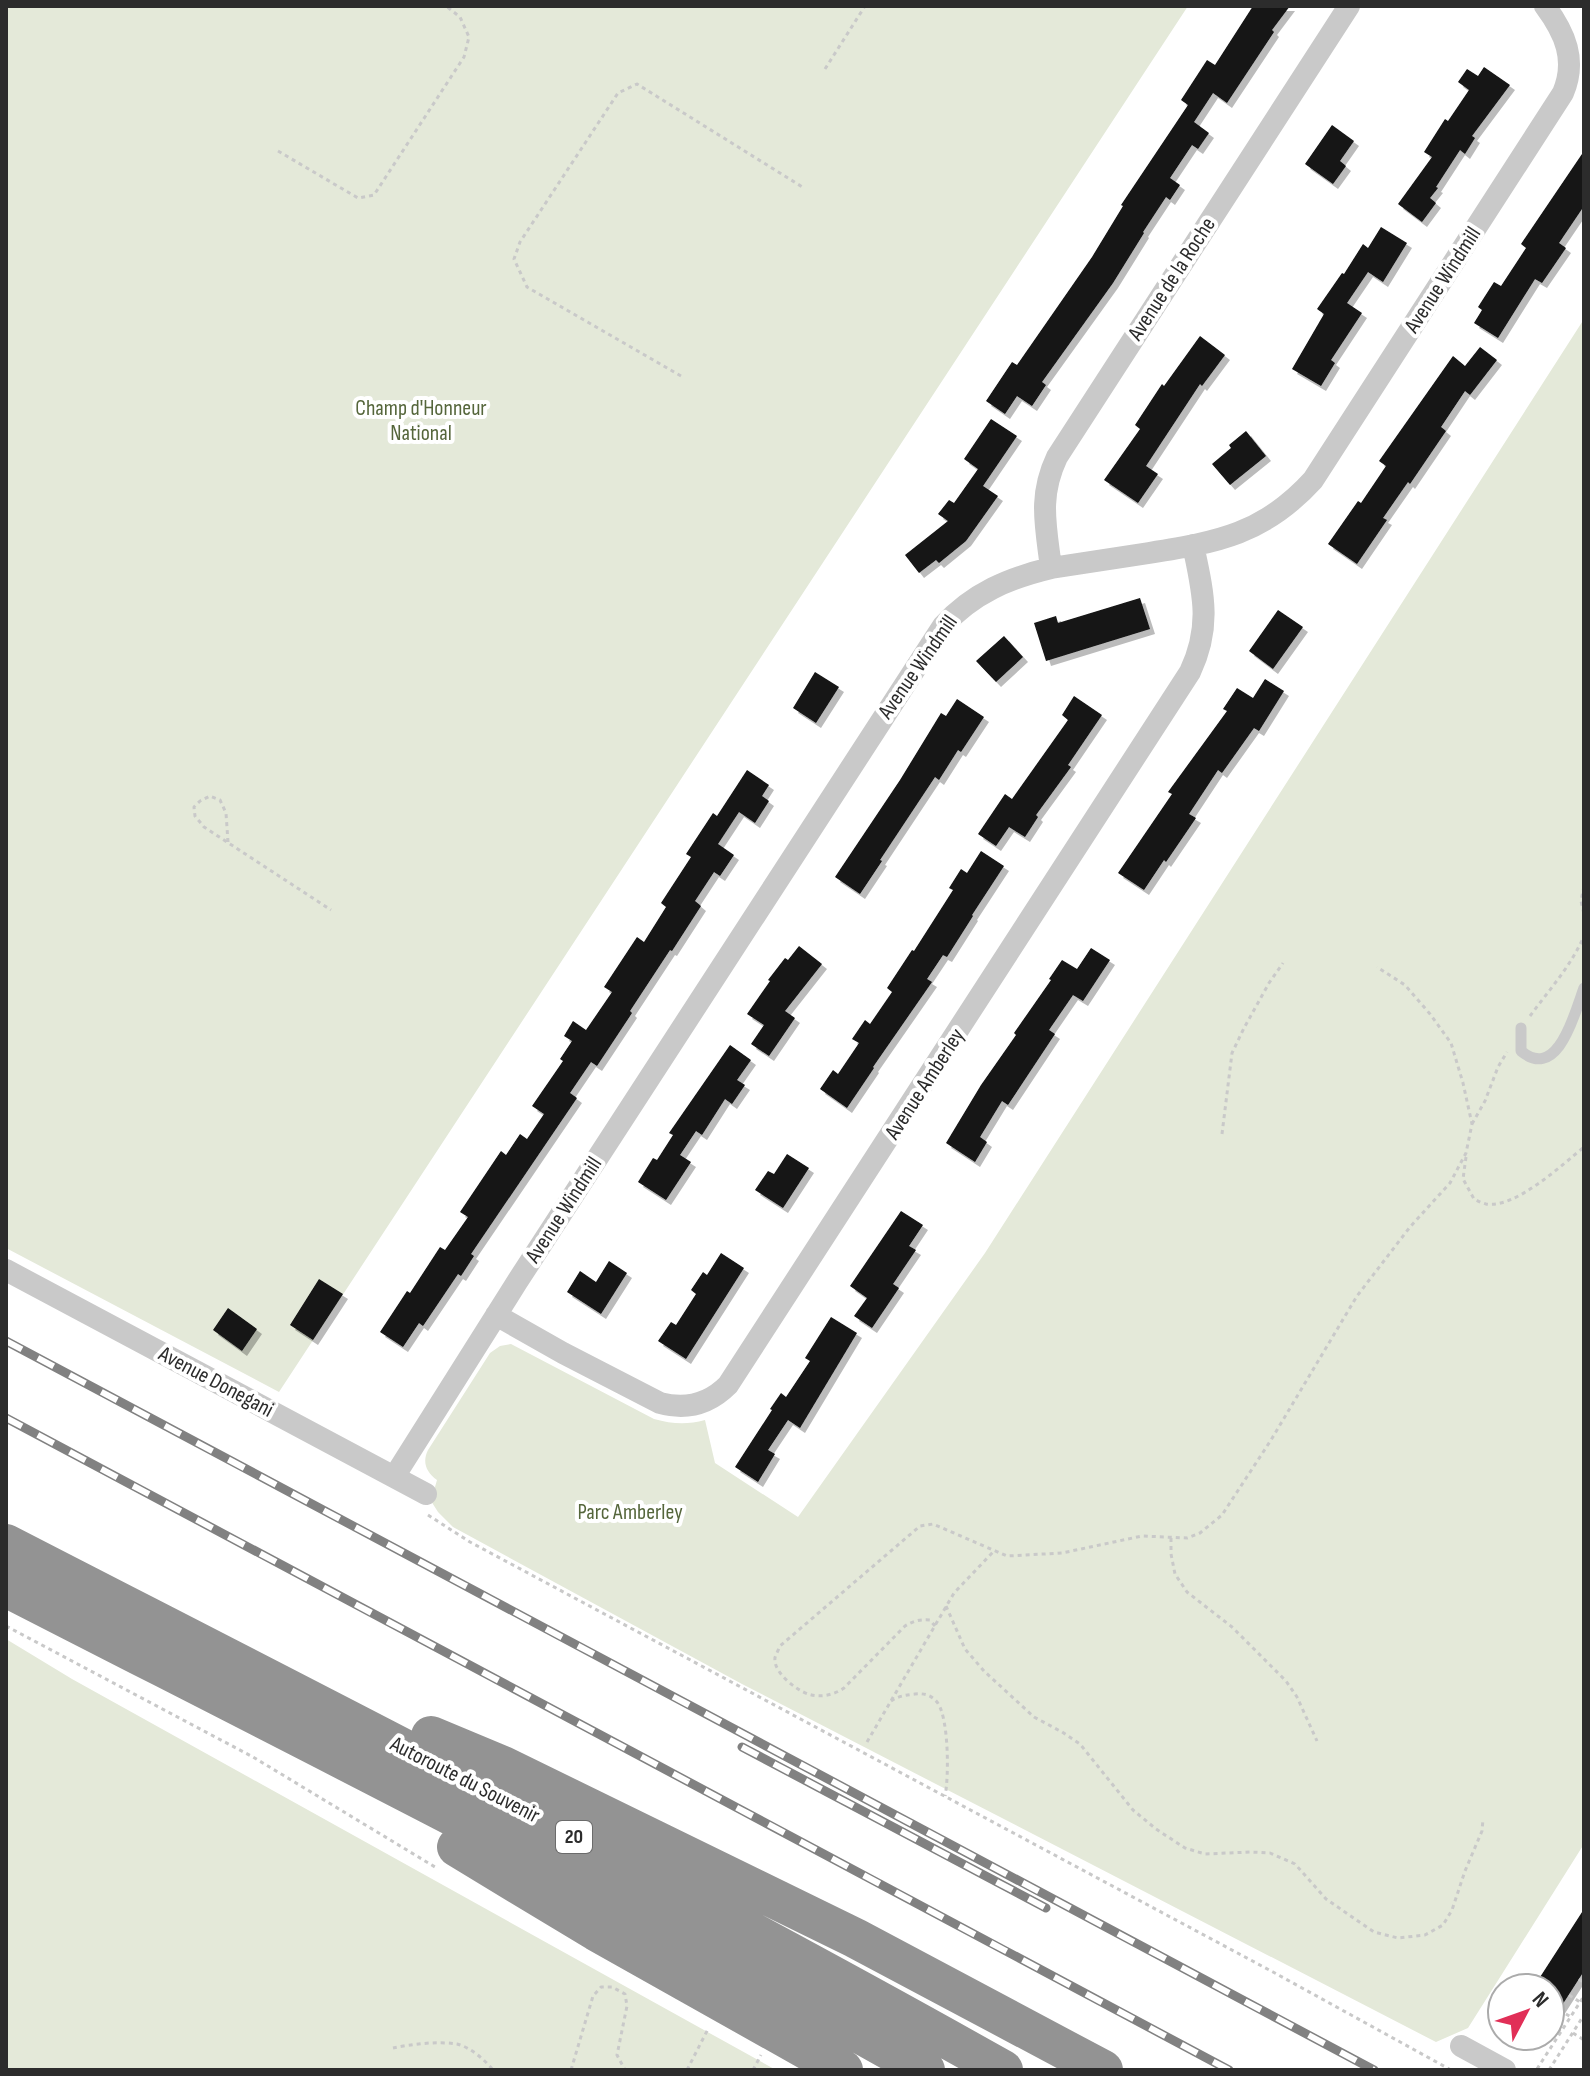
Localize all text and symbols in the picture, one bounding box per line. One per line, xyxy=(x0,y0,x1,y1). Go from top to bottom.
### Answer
street label: Avenue de la Roche xyxy=(1122,213,1222,346)
street label: Avenue Windmill xyxy=(1398,222,1487,339)
park label: Champ d'Honneur National xyxy=(355,395,487,447)
street label: Avenue Windmill xyxy=(872,610,964,725)
street label: Avenue Amberley xyxy=(879,1023,971,1145)
street label: Avenue Windmill xyxy=(519,1152,608,1269)
street label: Avenue Donegani xyxy=(153,1340,278,1423)
park label: Parc Amberley xyxy=(577,1499,683,1526)
street label: Autoroute du Souvenir xyxy=(385,1730,544,1829)
road number: 20 xyxy=(556,1821,592,1853)
north arrow xyxy=(1486,1972,1566,2052)
text: N xyxy=(1526,1987,1554,2013)

